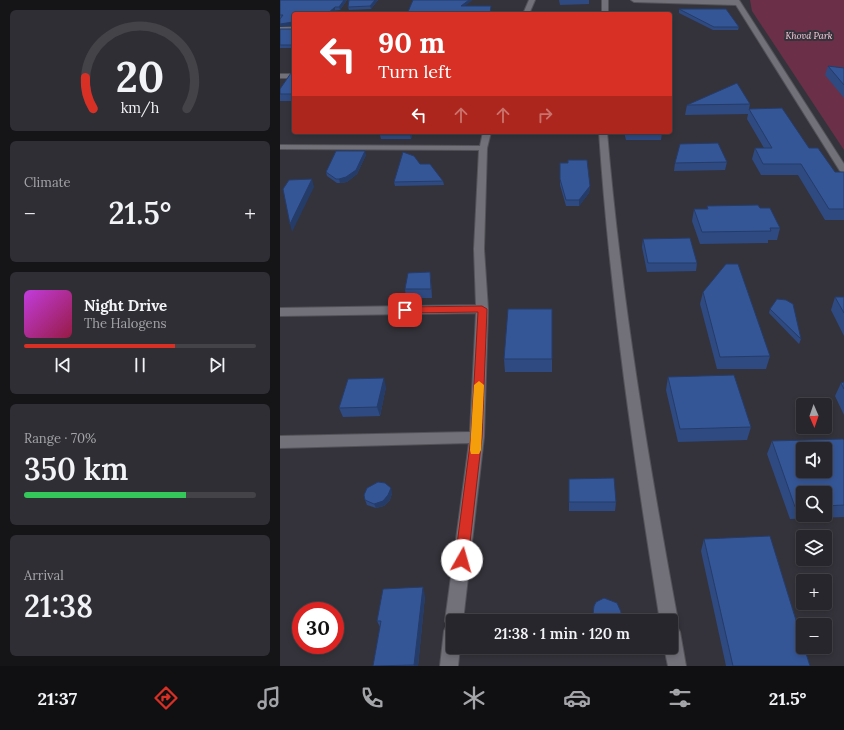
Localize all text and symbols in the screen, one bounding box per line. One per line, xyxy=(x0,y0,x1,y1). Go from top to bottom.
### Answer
text: 90 m xyxy=(378,25,445,61)
icon: left xyxy=(312,28,364,80)
park label: Khovd Park xyxy=(786,30,833,41)
text: 20 xyxy=(116,49,164,102)
text: Turn left xyxy=(378,60,451,83)
text: km/h xyxy=(121,98,160,117)
icon: left xyxy=(408,104,430,126)
icon: ahead xyxy=(450,104,472,126)
icon: ahead xyxy=(492,104,514,126)
icon: right xyxy=(534,104,556,126)
text: Climate xyxy=(24,174,71,191)
text: 21.5° xyxy=(109,194,171,232)
text: − xyxy=(24,199,36,227)
text: + xyxy=(244,199,256,227)
pin xyxy=(388,293,422,327)
text: Night Drive xyxy=(84,296,167,315)
icon: arrive xyxy=(394,299,416,321)
text: The Halogens xyxy=(84,315,167,332)
icon: previous xyxy=(52,354,74,376)
icon: pause xyxy=(129,354,151,376)
icon: next xyxy=(206,354,228,376)
north arrow xyxy=(796,398,832,434)
map controls xyxy=(796,398,832,654)
text: Range · 70% xyxy=(24,430,96,447)
button: sound xyxy=(796,442,832,478)
text: 350 km xyxy=(24,450,128,488)
button: search xyxy=(796,486,832,522)
button: layers xyxy=(796,530,832,566)
position arrow xyxy=(441,539,483,581)
text: Arrival xyxy=(24,567,64,584)
button: + xyxy=(796,574,832,610)
text: 21:38 xyxy=(24,587,93,625)
speed limit sign: 30 xyxy=(292,602,344,654)
button: − xyxy=(796,618,832,654)
text: 21:38 · 1 min · 120 m xyxy=(494,624,630,643)
icon: directions xyxy=(152,684,180,712)
icon: music xyxy=(255,684,283,712)
icon: phone xyxy=(358,684,386,712)
icon: climate xyxy=(460,684,488,712)
icon: car xyxy=(563,684,591,712)
icon: filters xyxy=(666,684,694,712)
text: 21:37 xyxy=(37,687,77,710)
text: 21.5° xyxy=(769,687,807,710)

